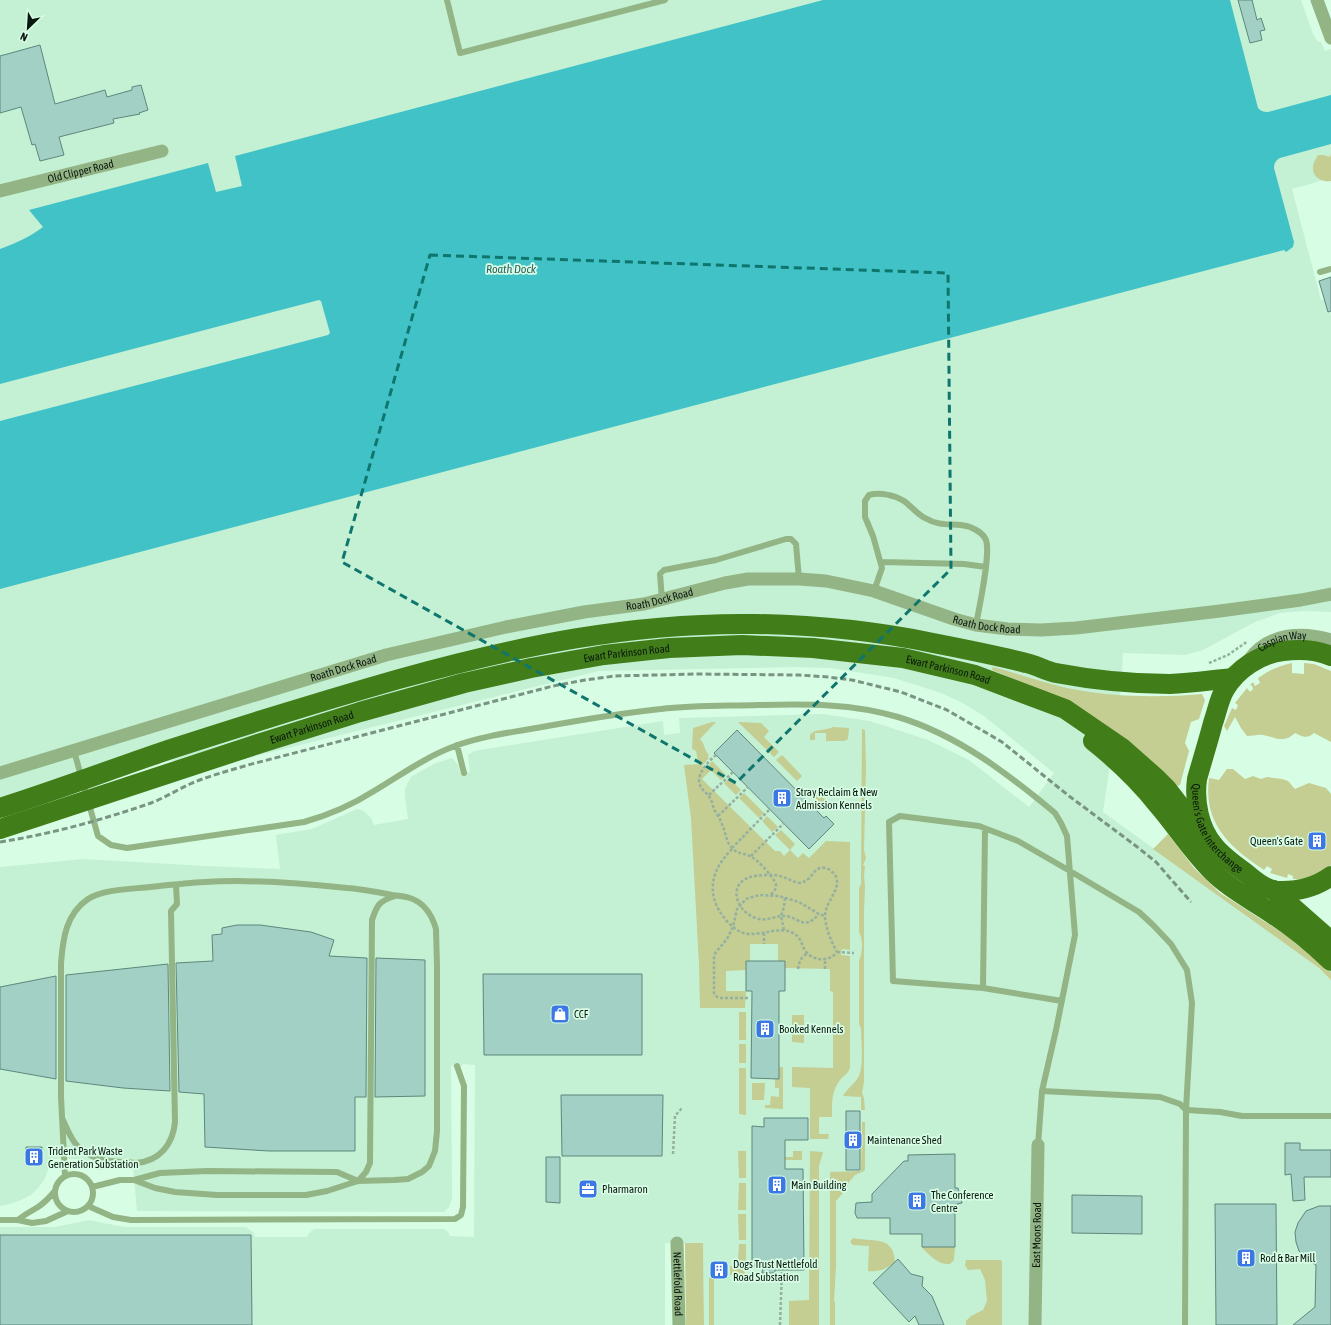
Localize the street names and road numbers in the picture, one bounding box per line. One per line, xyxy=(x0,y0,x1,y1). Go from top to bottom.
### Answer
street label: Old Clipper Road xyxy=(46,157,115,185)
street label: Roath Dock Road xyxy=(625,586,694,612)
street label: Roath Dock Road xyxy=(951,613,1021,635)
street label: Caspian Way xyxy=(1255,629,1307,654)
street label: Ewart Parkinson Road xyxy=(582,642,670,665)
street label: Roath Dock Road xyxy=(309,652,378,684)
street label: Ewart Parkinson Road xyxy=(905,653,992,686)
street label: Ewart Parkinson Road xyxy=(268,708,355,746)
street label: Queen's Gate Interchange xyxy=(1190,783,1246,875)
street label: East Moors Road xyxy=(1030,1202,1043,1268)
street label: Nettlefold Road xyxy=(671,1252,685,1316)

